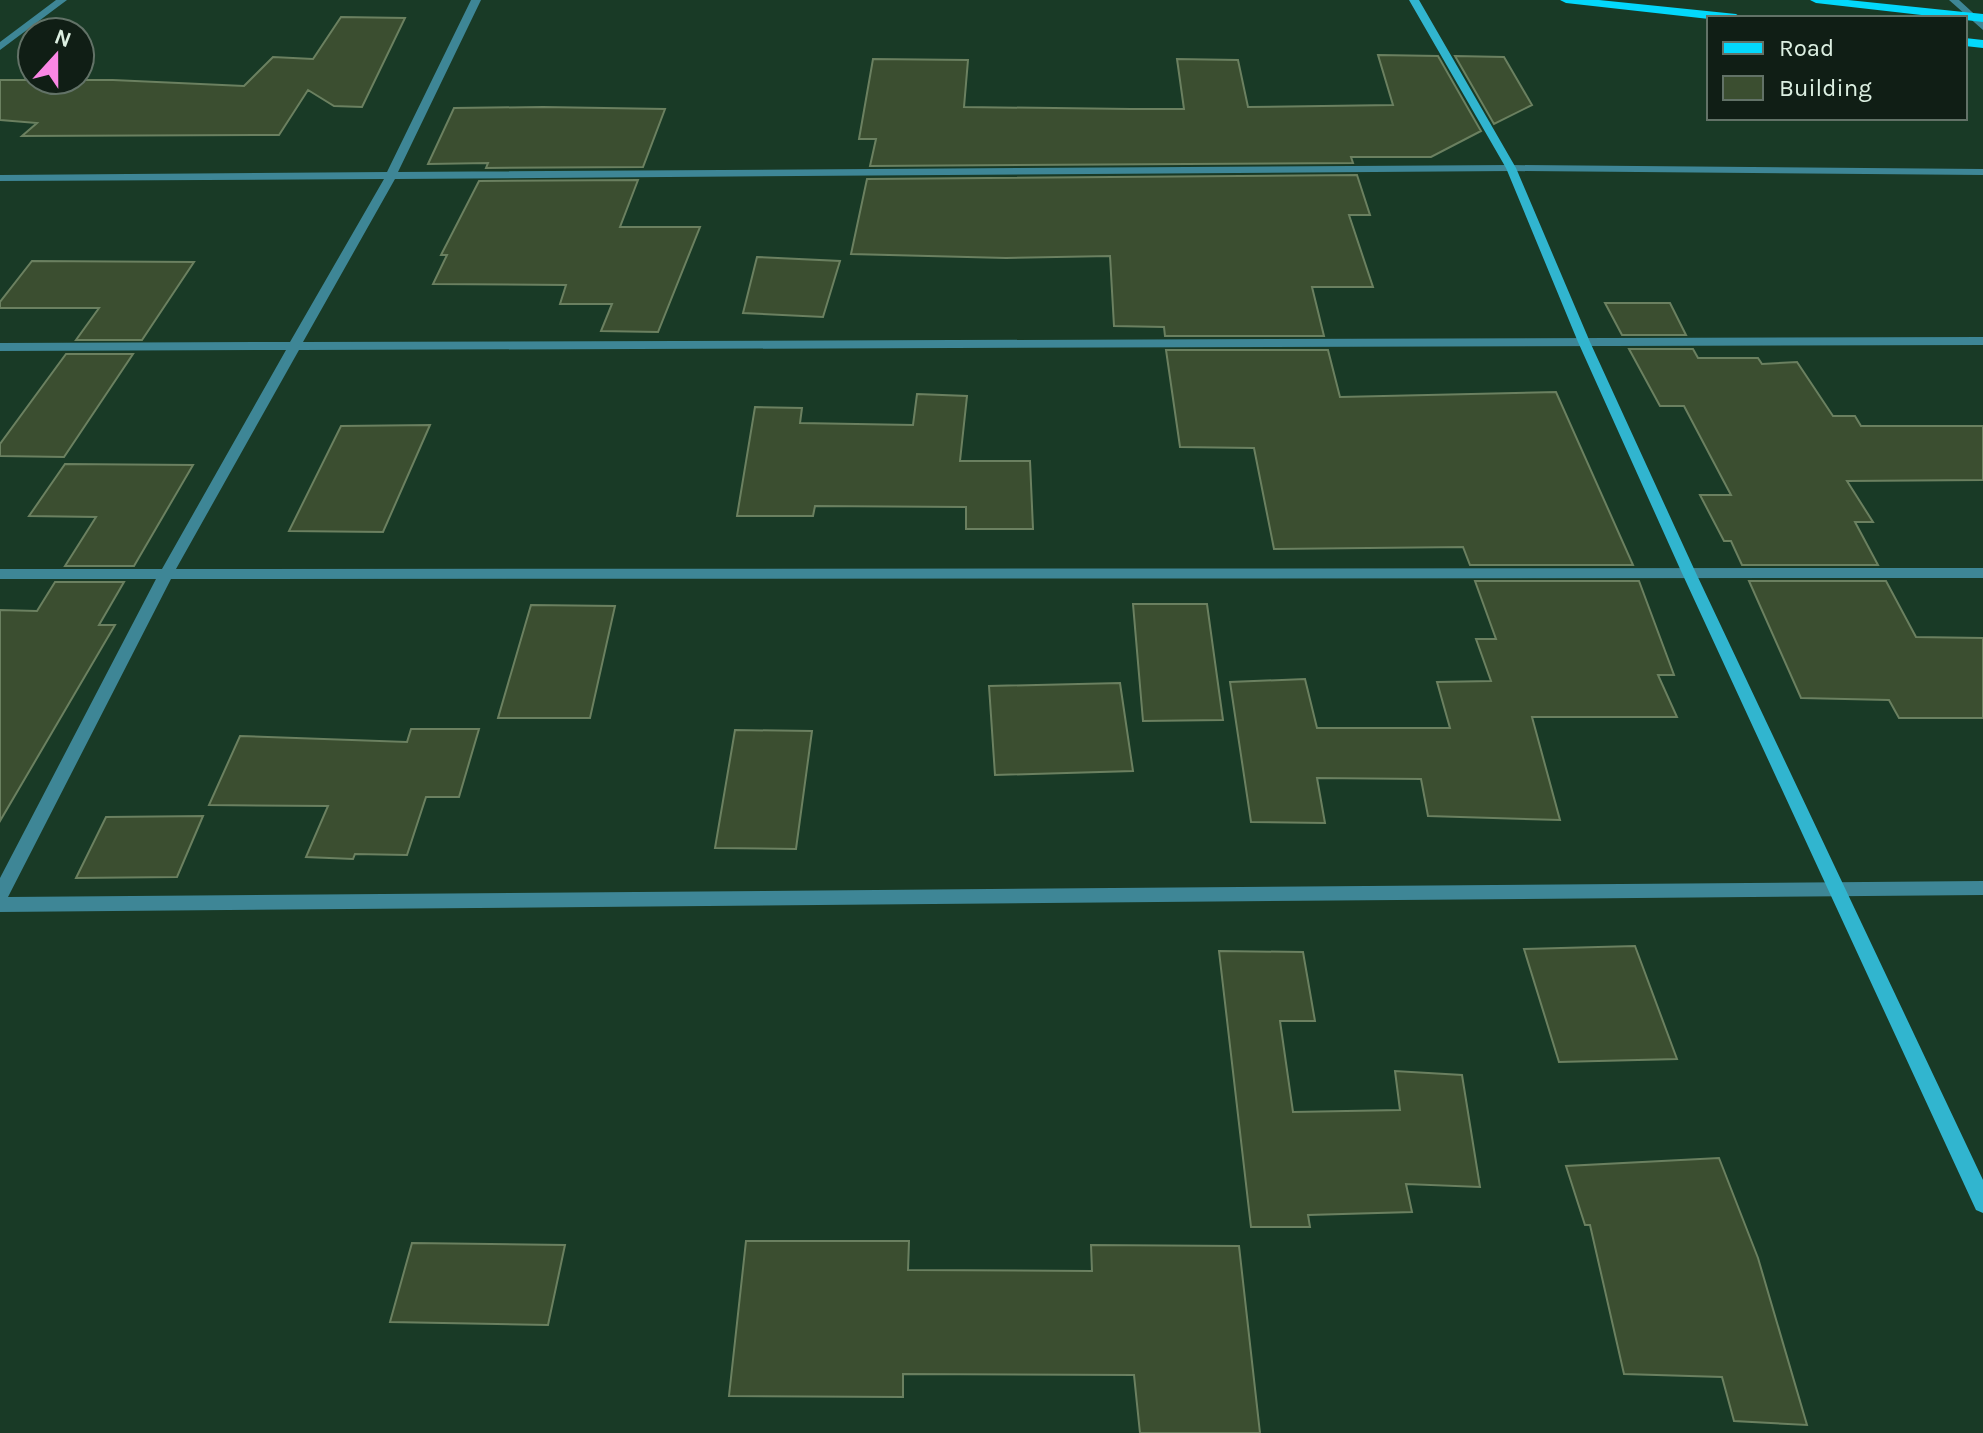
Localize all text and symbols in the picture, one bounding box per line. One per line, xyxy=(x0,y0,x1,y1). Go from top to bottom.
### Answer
north arrow xyxy=(16,16,96,96)
legend xyxy=(1707,16,1967,120)
text: N xyxy=(51,23,75,53)
text: Road xyxy=(1779,34,1834,62)
text: Building xyxy=(1779,74,1872,102)

